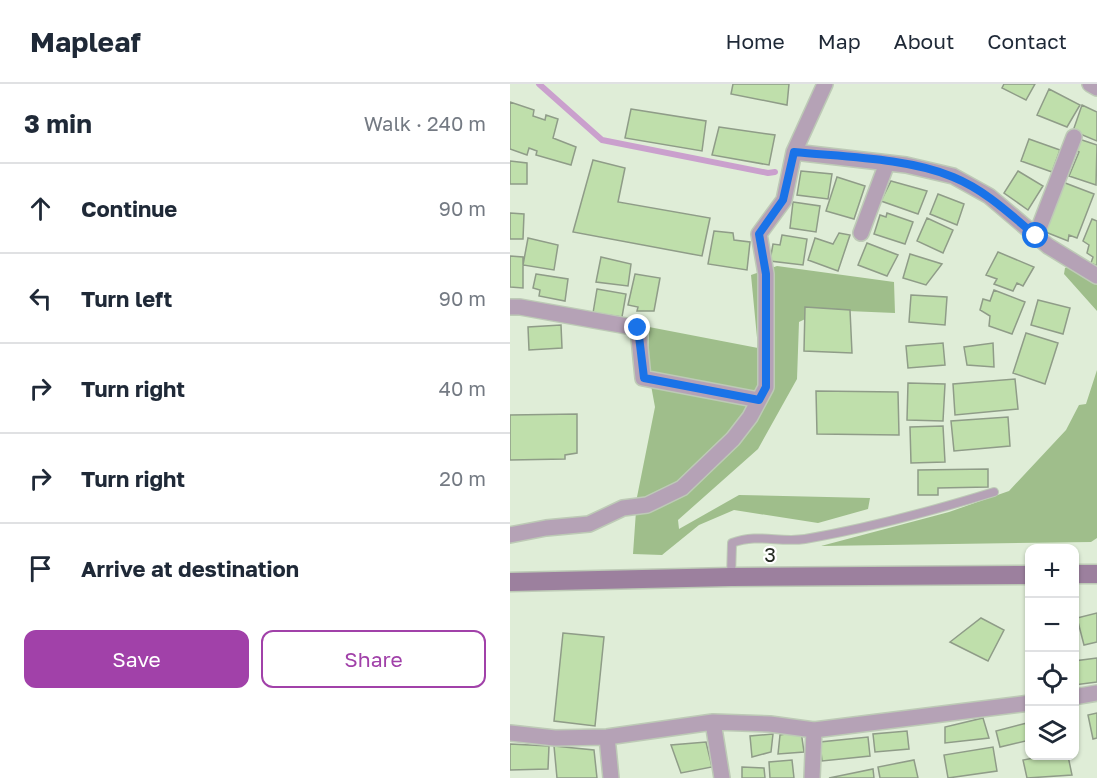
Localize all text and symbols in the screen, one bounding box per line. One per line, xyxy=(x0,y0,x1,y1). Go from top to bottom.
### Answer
text: Mapleaf xyxy=(30,25,141,58)
text: Home xyxy=(725,28,785,54)
text: Map xyxy=(818,28,861,54)
text: About xyxy=(894,28,954,54)
text: Contact xyxy=(987,28,1067,54)
text: 3 min xyxy=(24,108,92,139)
text: Walk · 240 m xyxy=(364,111,486,135)
icon: ahead xyxy=(24,192,57,225)
text: Continue xyxy=(81,195,177,222)
text: 90 m xyxy=(439,196,486,220)
route start xyxy=(1022,222,1048,248)
icon: left xyxy=(24,282,57,315)
text: Turn left xyxy=(81,285,172,312)
text: 90 m xyxy=(439,286,486,310)
route end xyxy=(624,314,650,340)
icon: right xyxy=(24,372,57,405)
text: Turn right xyxy=(81,375,185,402)
text: 40 m xyxy=(439,376,486,400)
icon: right xyxy=(24,462,57,495)
text: Turn right xyxy=(81,465,185,492)
text: 20 m xyxy=(439,466,486,490)
street label: 3 xyxy=(764,542,776,566)
map controls xyxy=(1025,544,1079,760)
button: + xyxy=(1025,544,1079,598)
icon: arrive xyxy=(24,552,57,585)
text: Arrive at destination xyxy=(81,555,299,582)
button: − xyxy=(1025,598,1079,652)
button: Save xyxy=(24,630,249,688)
button: Share xyxy=(261,630,486,688)
button: locate xyxy=(1025,652,1079,706)
button: layers xyxy=(1025,706,1079,760)

